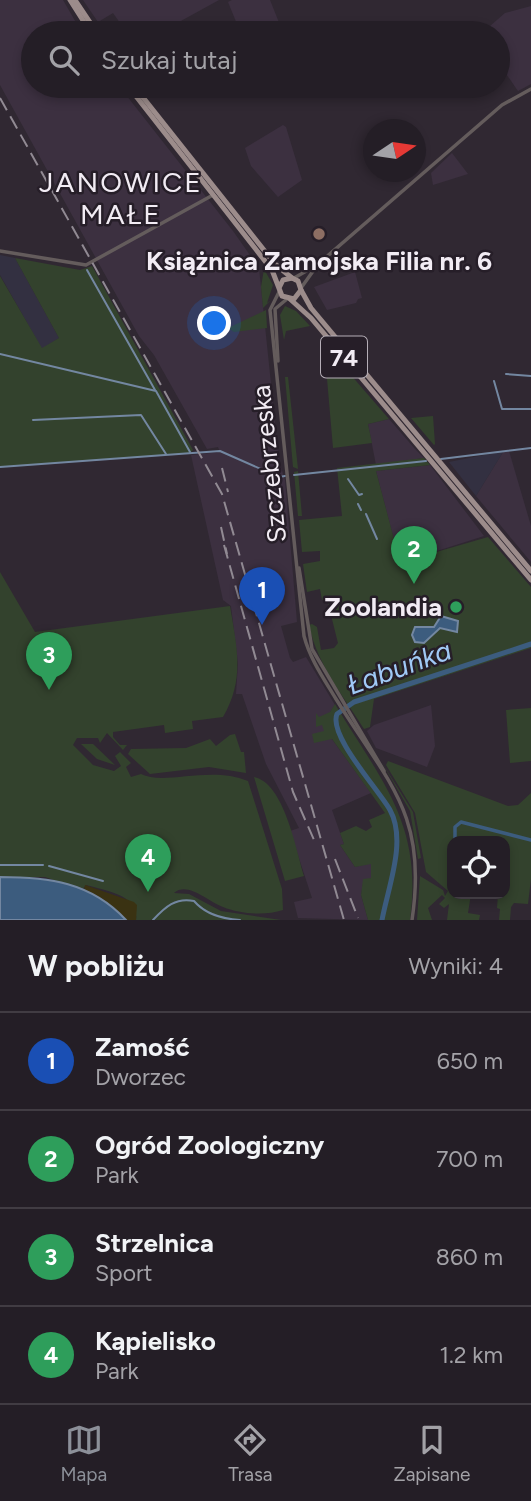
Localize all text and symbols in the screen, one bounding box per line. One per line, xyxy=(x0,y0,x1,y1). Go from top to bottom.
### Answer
search box xyxy=(21,21,510,98)
icon: search xyxy=(45,41,83,79)
text: Szukaj tutaj xyxy=(101,44,238,76)
north arrow xyxy=(363,119,426,182)
district label: JANOWICE MAŁE xyxy=(39,165,203,231)
marker: Książnica Zamojska Filia nr. 6 xyxy=(311,226,327,242)
place label: Książnica Zamojska Filia nr. 6 xyxy=(146,245,492,277)
your location xyxy=(197,306,231,340)
road number: 74 xyxy=(321,336,367,378)
street label: Szczebrzeska xyxy=(245,384,293,544)
pin: 2 xyxy=(391,526,437,584)
pin: 1 xyxy=(239,567,285,625)
place label: Zoolandia xyxy=(324,591,442,623)
marker: Zoolandia xyxy=(448,599,464,615)
pin: 3 xyxy=(26,632,72,690)
water label: Łabuńka xyxy=(342,632,456,702)
pin: 4 xyxy=(125,834,171,892)
map controls xyxy=(447,836,510,899)
button: locate xyxy=(447,836,510,899)
text: W pobliżu xyxy=(28,947,165,984)
text: Wyniki: 4 xyxy=(408,952,503,980)
text: Zamość xyxy=(95,1031,190,1063)
text: 1 xyxy=(46,1047,56,1075)
text: 650 m xyxy=(437,1047,503,1075)
text: Dworzec xyxy=(95,1063,186,1091)
text: Ogród Zoologiczny xyxy=(95,1129,324,1161)
text: 2 xyxy=(44,1145,58,1173)
text: 700 m xyxy=(436,1145,503,1173)
text: Park xyxy=(95,1161,139,1189)
text: Strzelnica xyxy=(95,1227,214,1259)
text: 3 xyxy=(45,1243,57,1271)
text: 860 m xyxy=(436,1243,503,1271)
text: Sport xyxy=(95,1259,153,1287)
text: Kąpielisko xyxy=(95,1325,216,1357)
text: 4 xyxy=(44,1341,58,1369)
text: 1.2 km xyxy=(439,1341,503,1369)
text: Park xyxy=(95,1357,139,1385)
tab: Mapa xyxy=(61,1421,107,1486)
tab: Trasa xyxy=(228,1421,272,1486)
tab: Zapisane xyxy=(393,1421,470,1486)

